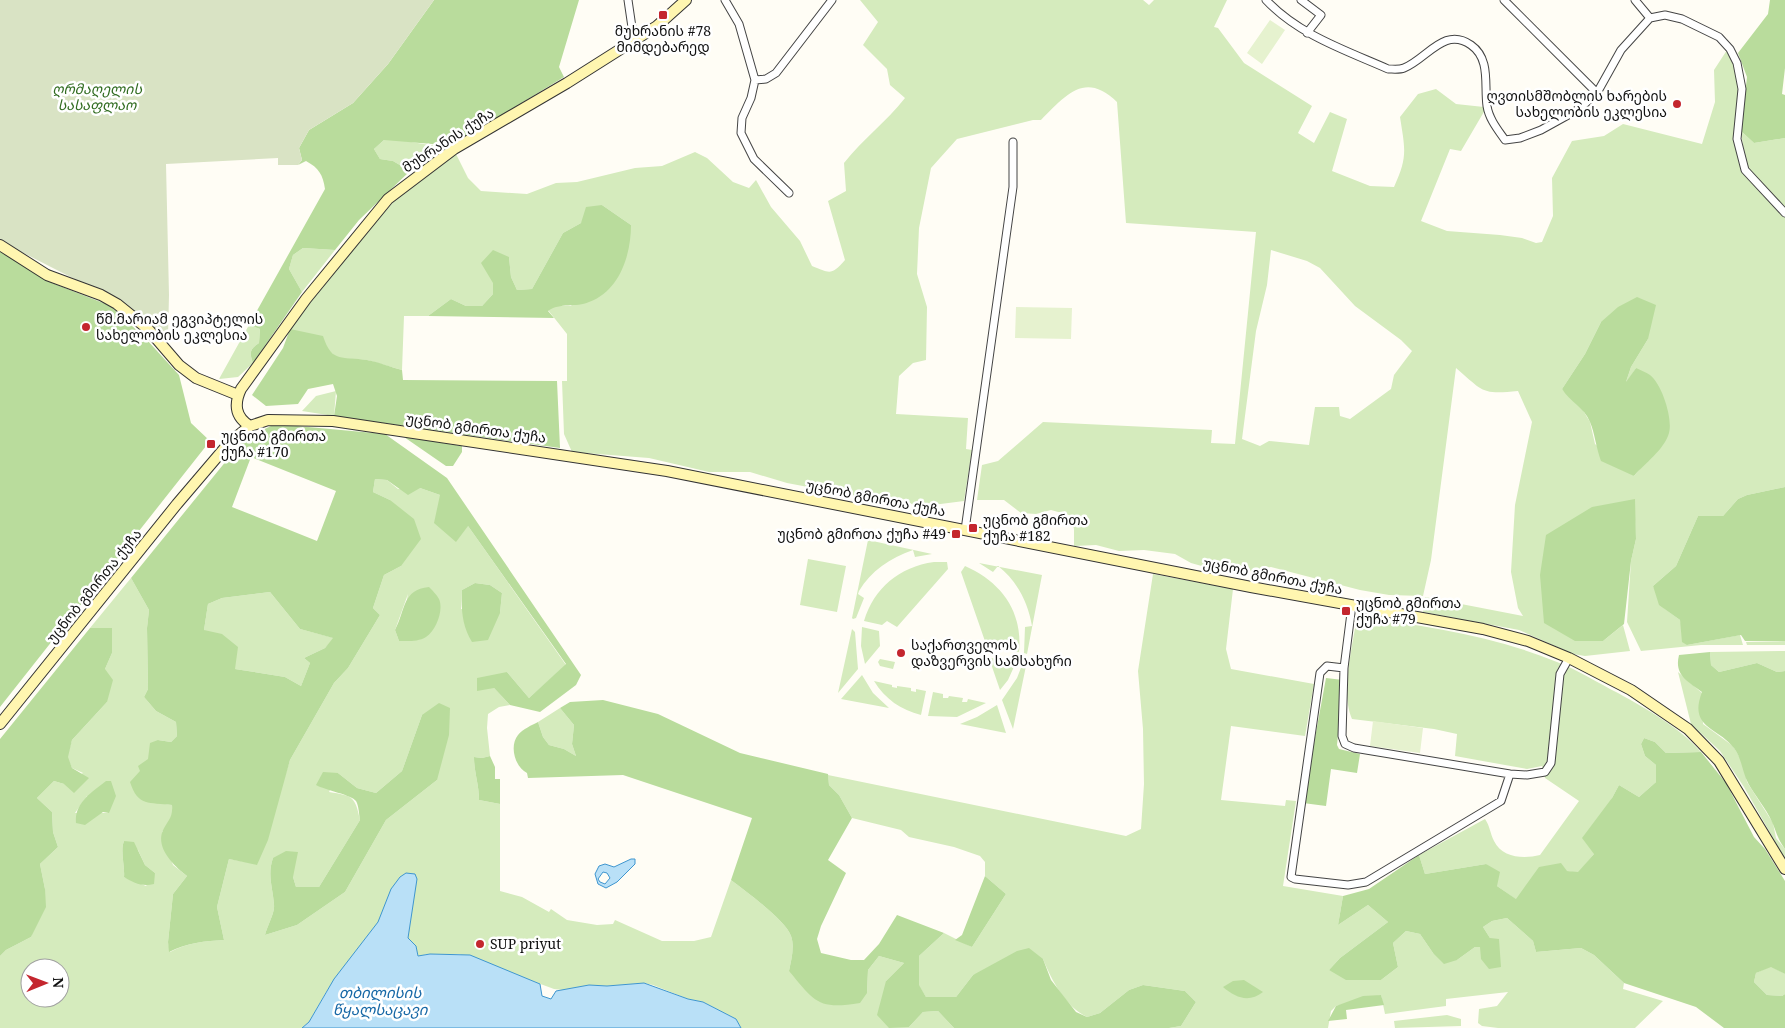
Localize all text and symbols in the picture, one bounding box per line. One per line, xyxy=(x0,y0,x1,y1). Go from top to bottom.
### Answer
marker: მუხრანის #78 მიმდებარედ xyxy=(657,9,669,21)
place label: მუხრანის #78 მიმდებარედ xyxy=(615,21,711,56)
park label: ღრმაღელის სასაფლაო xyxy=(52,79,142,114)
place label: ღვთისმშობლის ხარების სახელობის ეკლესია xyxy=(1487,86,1667,121)
marker: ღვთისმშობლის ხარების სახელობის ეკლესია xyxy=(1671,98,1683,110)
street label: მუხრანის ქუჩა xyxy=(398,103,497,176)
place label: წმ.მარიამ ეგვიპტელის სახელობის ეკლესია xyxy=(96,309,263,344)
marker: წმ.მარიამ ეგვიპტელის სახელობის ეკლესია xyxy=(80,321,92,333)
street label: უცნობ გმირთა ქუჩა xyxy=(405,408,548,447)
place label: უცნობ გმირთა ქუჩა #170 xyxy=(221,426,326,461)
marker: უცნობ გმირთა ქუჩა #170 xyxy=(205,438,217,450)
street label: უცნობ გმირთა ქუჩა xyxy=(805,475,947,520)
place label: უცნობ გმირთა ქუჩა #182 xyxy=(983,510,1088,545)
marker: უცნობ გმირთა ქუჩა #182 xyxy=(967,522,979,534)
place label: უცნობ გმირთა ქუჩა #49 xyxy=(777,524,946,543)
street label: უცნობ გმირთა ქუჩა xyxy=(42,525,146,647)
marker: უცნობ გმირთა ქუჩა #49 xyxy=(950,528,962,540)
street label: უცნობ გმირთა ქუჩა xyxy=(1202,553,1344,598)
place label: უცნობ გმირთა ქუჩა #79 xyxy=(1356,593,1461,628)
marker: უცნობ გმირთა ქუჩა #79 xyxy=(1340,605,1352,617)
place label: საქართველოს დაზვერვის სამსახური xyxy=(911,635,1072,670)
marker: საქართველოს დაზვერვის სამსახური xyxy=(895,647,907,659)
place label: SUP priyut xyxy=(490,934,561,953)
marker: SUP priyut xyxy=(474,938,486,950)
north arrow xyxy=(20,958,70,1008)
text: N xyxy=(49,977,68,988)
water label: თბილისის წყალსაცავი xyxy=(333,982,429,1019)

